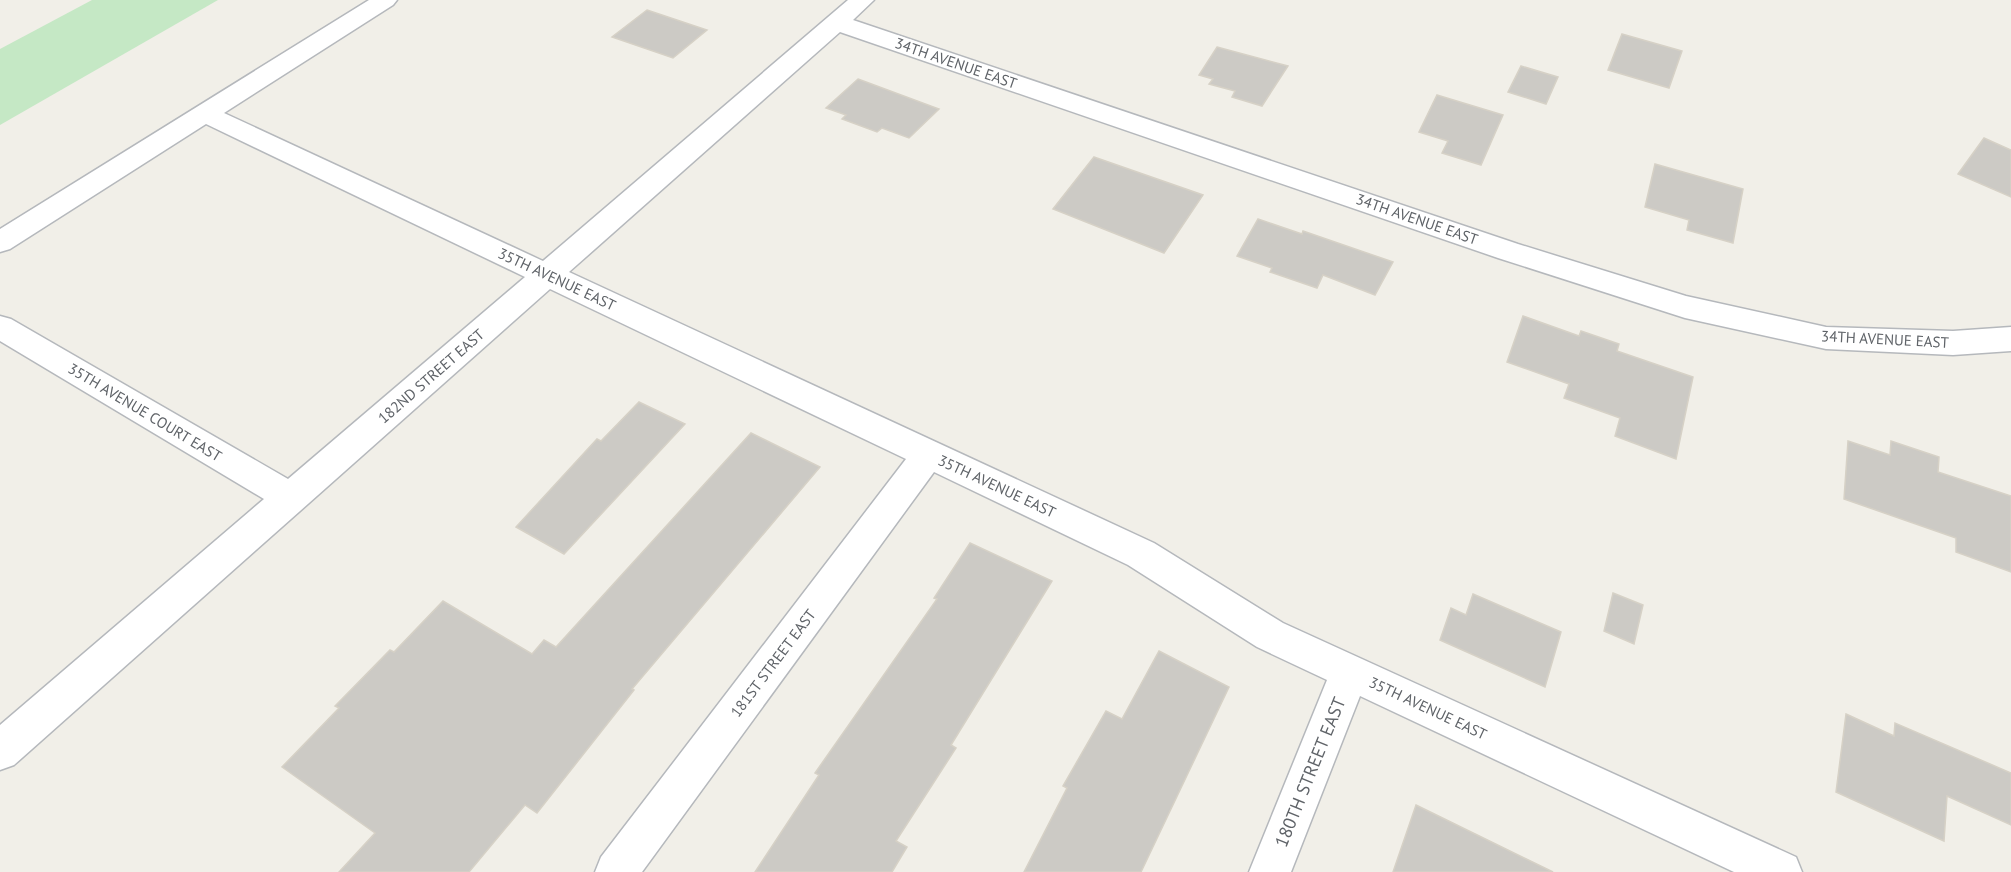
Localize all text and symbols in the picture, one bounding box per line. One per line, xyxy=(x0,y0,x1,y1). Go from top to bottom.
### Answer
street label: 34TH AVENUE EAST xyxy=(892,33,1020,93)
street label: 34TH AVENUE EAST xyxy=(1353,189,1481,249)
street label: 35TH AVENUE EAST xyxy=(495,243,620,315)
street label: 182ND STREET EAST xyxy=(374,324,489,427)
street label: 34TH AVENUE EAST xyxy=(1821,326,1950,352)
street label: 35TH AVENUE COURT EAST xyxy=(65,359,226,466)
street label: 35TH AVENUE EAST xyxy=(935,450,1060,522)
street label: 181ST STREET EAST xyxy=(726,605,820,721)
street label: 35TH AVENUE EAST xyxy=(1366,672,1491,744)
street label: 180TH STREET EAST xyxy=(1269,694,1351,850)

